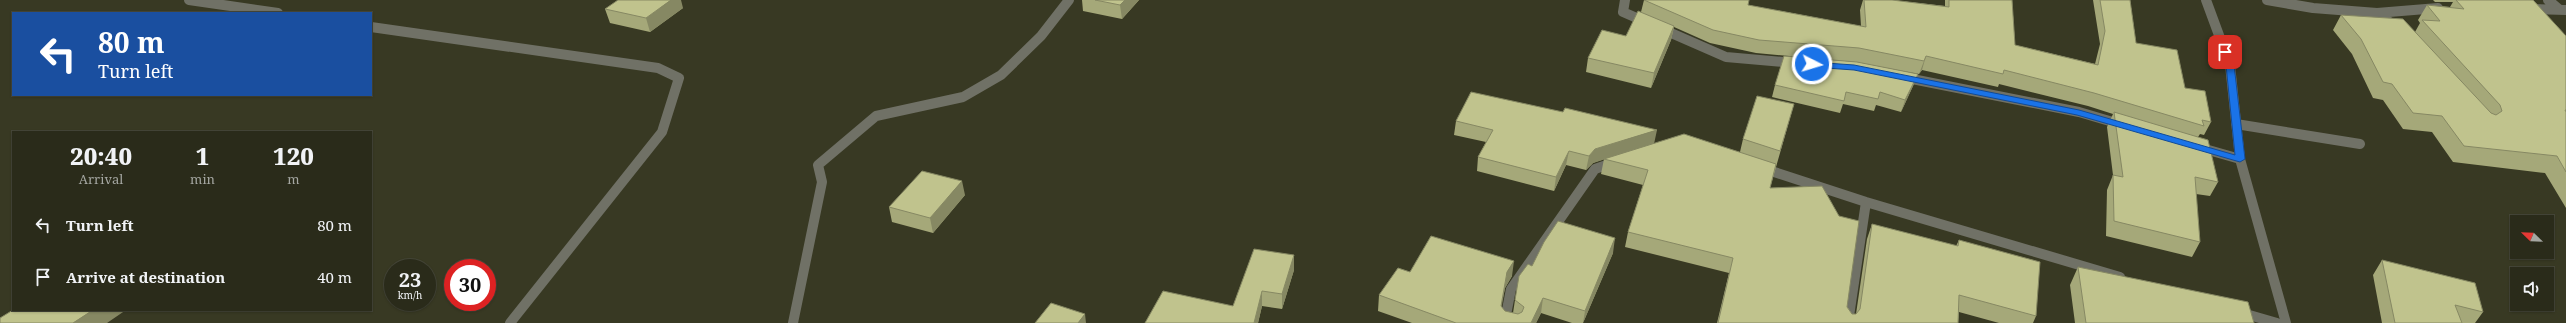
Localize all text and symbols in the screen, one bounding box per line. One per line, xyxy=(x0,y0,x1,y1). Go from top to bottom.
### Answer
text: 80 m xyxy=(98,23,165,61)
icon: left xyxy=(32,28,84,80)
pin xyxy=(2208,35,2242,69)
icon: arrive xyxy=(2214,41,2236,63)
position arrow xyxy=(1791,43,1833,85)
text: Turn left xyxy=(98,59,173,83)
text: 20:40 xyxy=(70,139,132,172)
text: 1 xyxy=(196,139,209,172)
text: 120 xyxy=(273,139,314,172)
text: Arrival xyxy=(79,170,123,188)
text: min xyxy=(190,170,215,188)
text: m xyxy=(287,170,300,188)
icon: left xyxy=(32,214,54,236)
text: Turn left xyxy=(66,215,134,235)
text: 80 m xyxy=(317,215,352,235)
north arrow xyxy=(2510,215,2554,259)
map controls xyxy=(2510,215,2554,311)
speed limit sign: 30 xyxy=(444,259,496,311)
icon: arrive xyxy=(32,266,54,288)
text: 23 xyxy=(399,266,421,293)
text: Arrive at destination xyxy=(66,267,225,287)
text: 40 m xyxy=(317,267,352,287)
button: sound xyxy=(2510,267,2554,311)
text: km/h xyxy=(398,288,422,302)

